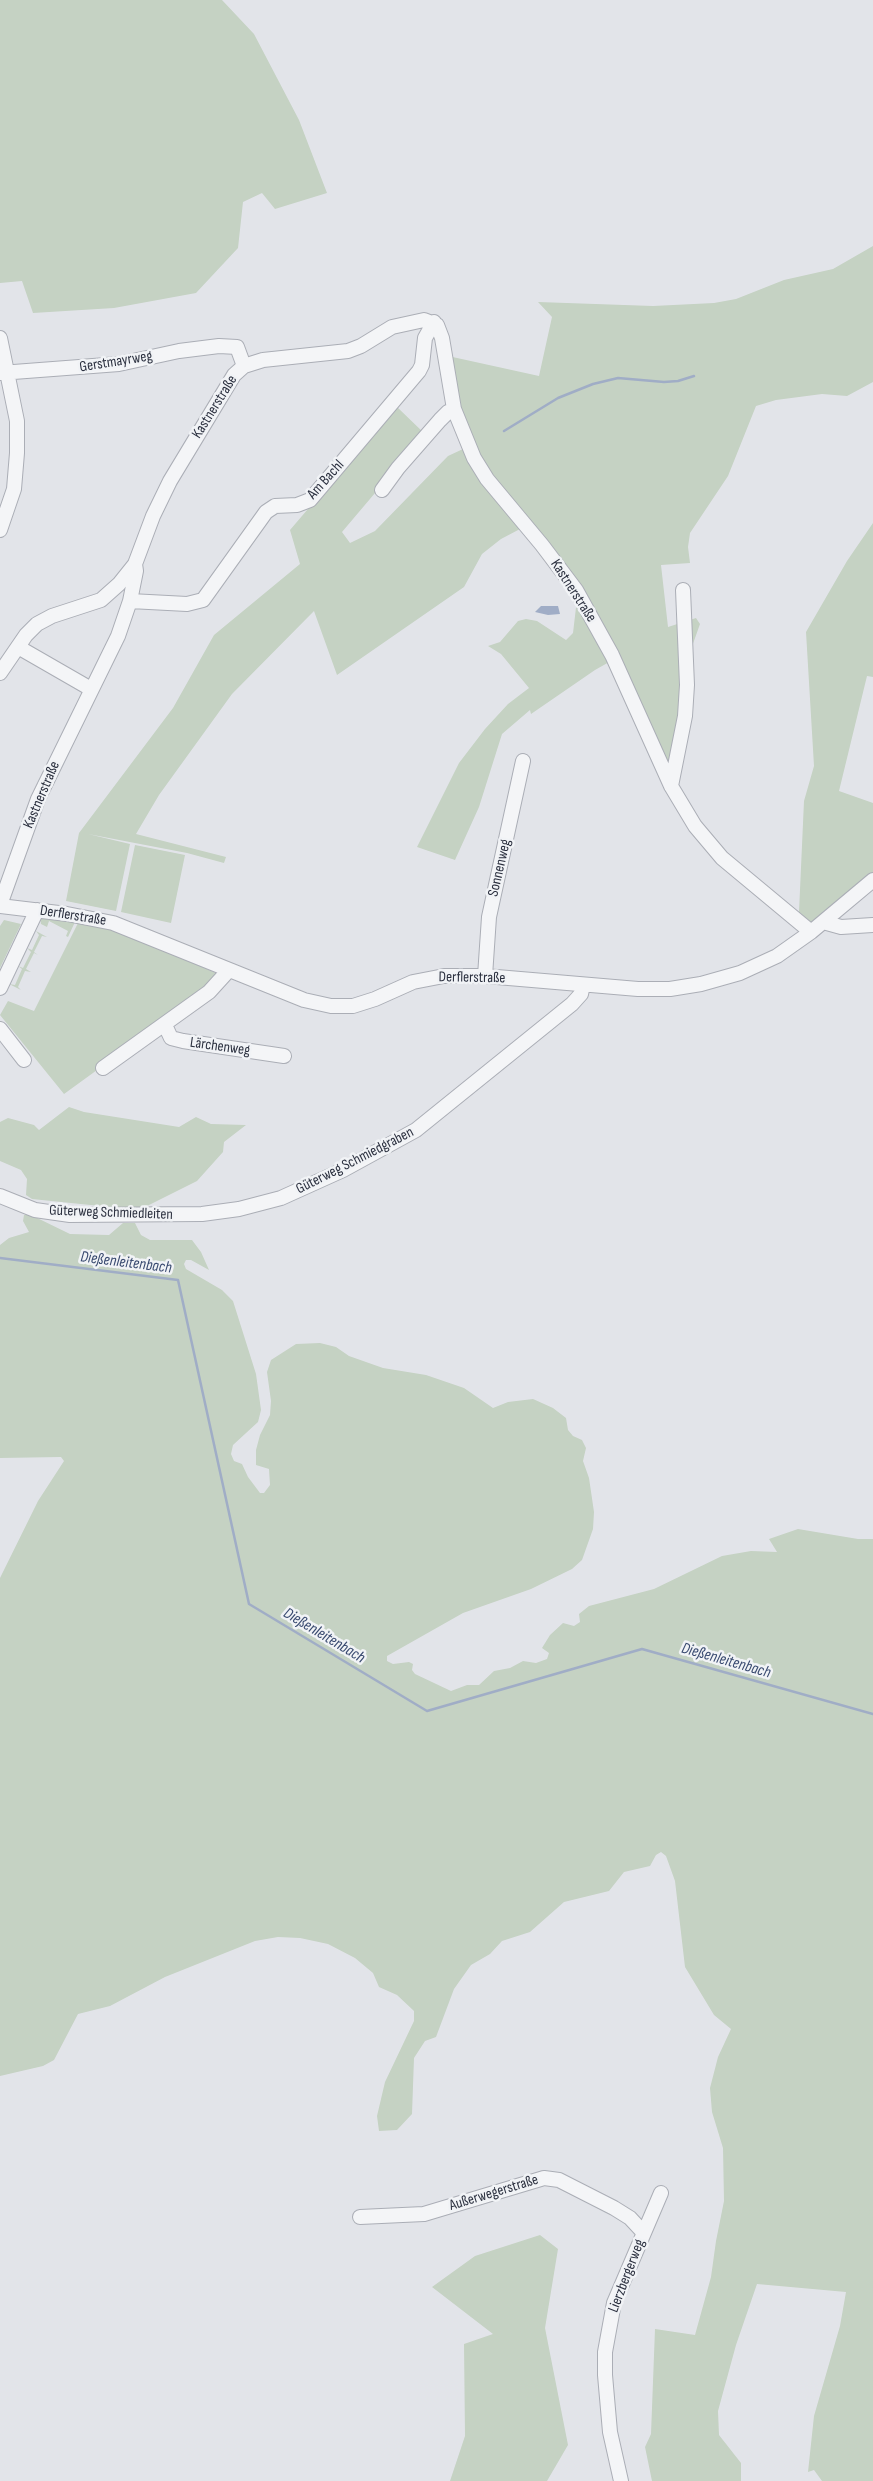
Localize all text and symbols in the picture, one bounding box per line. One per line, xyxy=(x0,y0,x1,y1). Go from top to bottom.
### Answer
street label: Gerstmayrweg xyxy=(78,347,154,377)
street label: Kastnerstraße xyxy=(189,372,241,442)
street label: Am Bachl xyxy=(304,457,348,503)
street label: Kastnerstraße xyxy=(546,556,600,626)
street label: Kastnerstraße xyxy=(20,759,64,831)
street label: Sonnenweg xyxy=(485,838,515,898)
street label: Derflerstraße xyxy=(39,902,107,930)
street label: Derflerstraße xyxy=(438,968,506,988)
street label: Lärchenweg xyxy=(189,1034,251,1060)
street label: Güterweg Schmiedgraben xyxy=(293,1124,417,1198)
street label: Güterweg Schmiedleiten xyxy=(49,1202,173,1224)
water label: Dießenleitenbach xyxy=(79,1248,173,1278)
water label: Dießenleitenbach xyxy=(280,1604,368,1668)
water label: Dießenleitenbach xyxy=(679,1639,773,1683)
street label: Außerwegerstraße xyxy=(447,2171,541,2215)
street label: Lierzbergerweg xyxy=(605,2237,649,2315)

